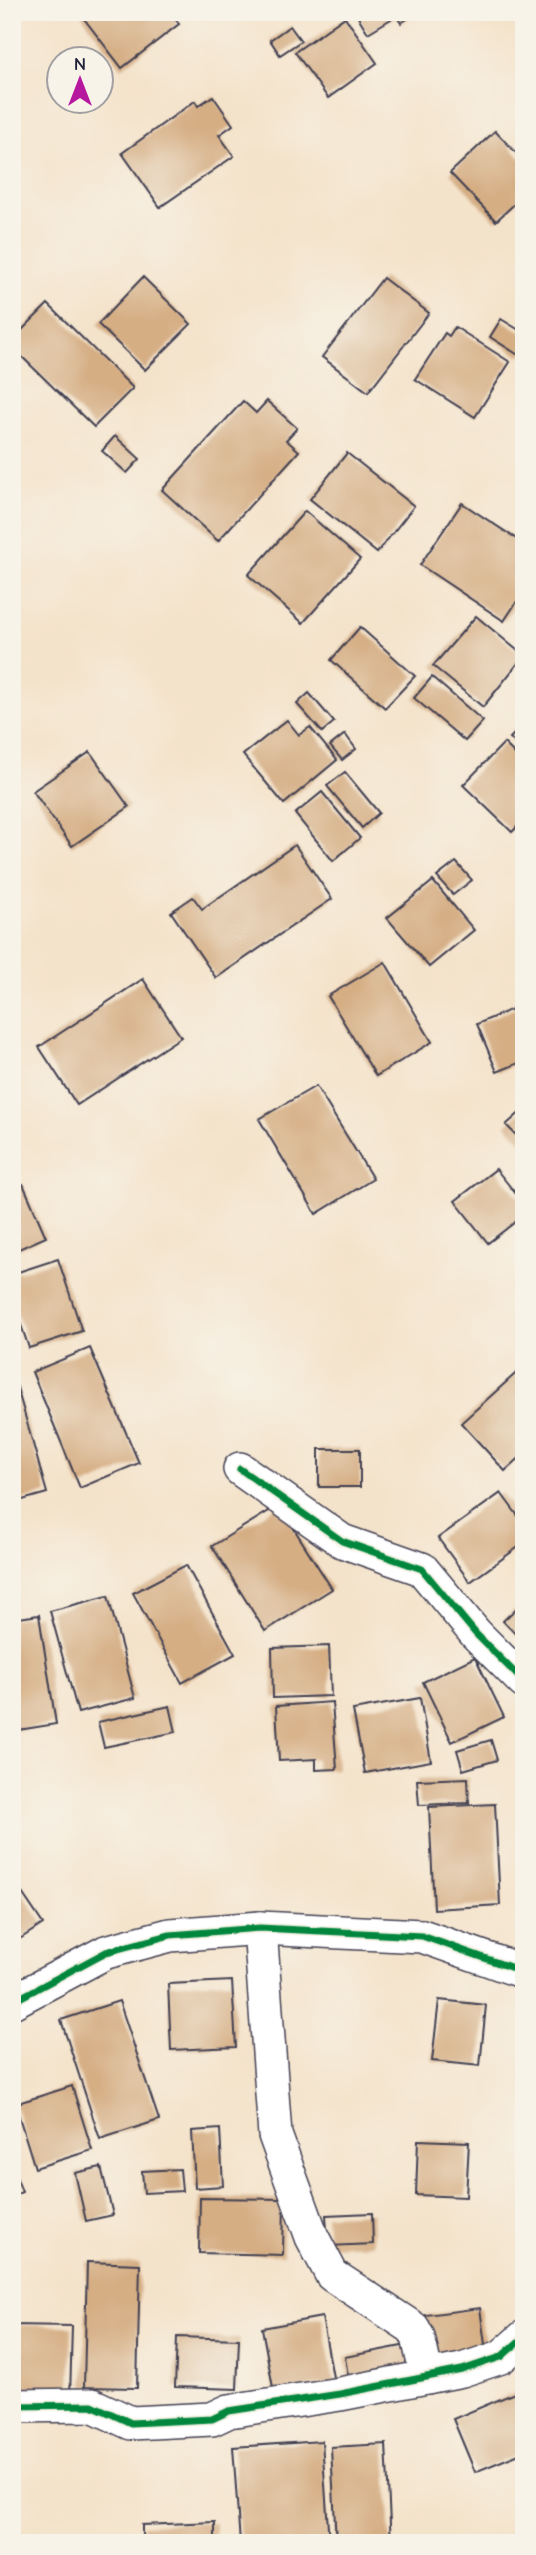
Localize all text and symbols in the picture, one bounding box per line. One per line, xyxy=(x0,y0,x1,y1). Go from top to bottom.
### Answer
north arrow xyxy=(46,46,116,116)
text: N xyxy=(74,53,86,75)

